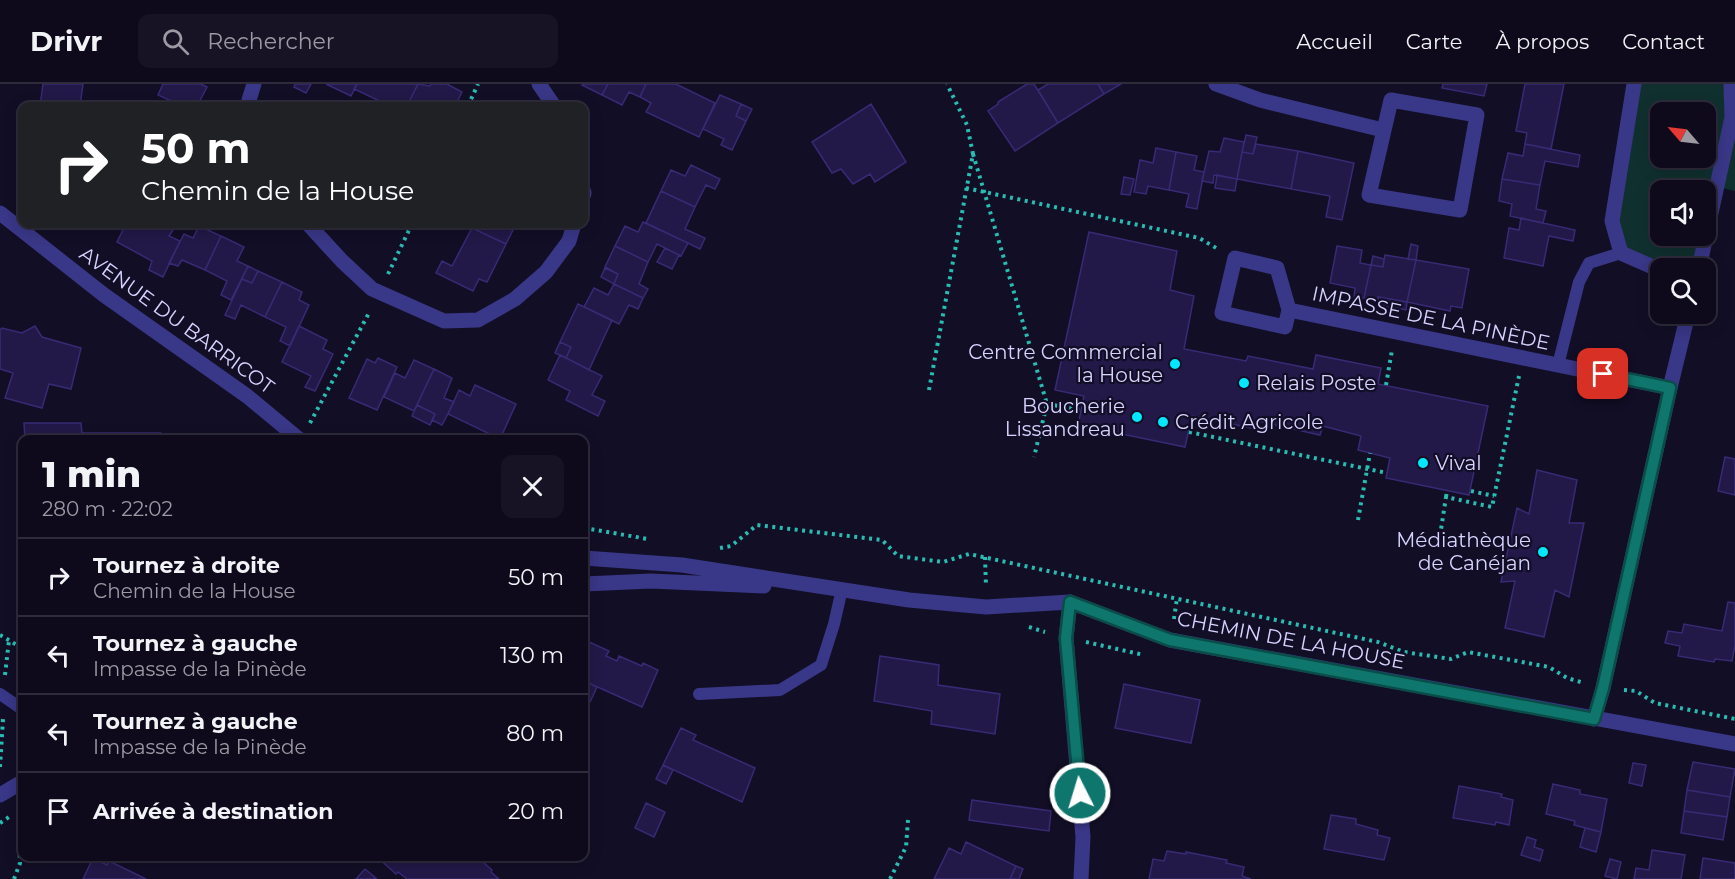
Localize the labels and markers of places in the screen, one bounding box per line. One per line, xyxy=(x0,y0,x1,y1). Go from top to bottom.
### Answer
place label: Centre Commercial la House xyxy=(968,340,1163,387)
pin xyxy=(1577,348,1628,399)
marker: Centre Commercial la House xyxy=(1168,357,1182,371)
place label: Relais Poste xyxy=(1256,371,1376,395)
marker: Relais Poste xyxy=(1237,376,1251,390)
place label: Boucherie Lissandreau xyxy=(1005,394,1125,441)
marker: Boucherie Lissandreau xyxy=(1130,410,1144,424)
place label: Crédit Agricole xyxy=(1175,410,1323,434)
marker: Crédit Agricole xyxy=(1156,415,1170,429)
place label: Vival xyxy=(1435,451,1482,475)
marker: Vival xyxy=(1416,456,1430,470)
place label: Médiathèque de Canéjan xyxy=(1396,528,1531,575)
marker: Médiathèque de Canéjan xyxy=(1536,545,1550,559)

